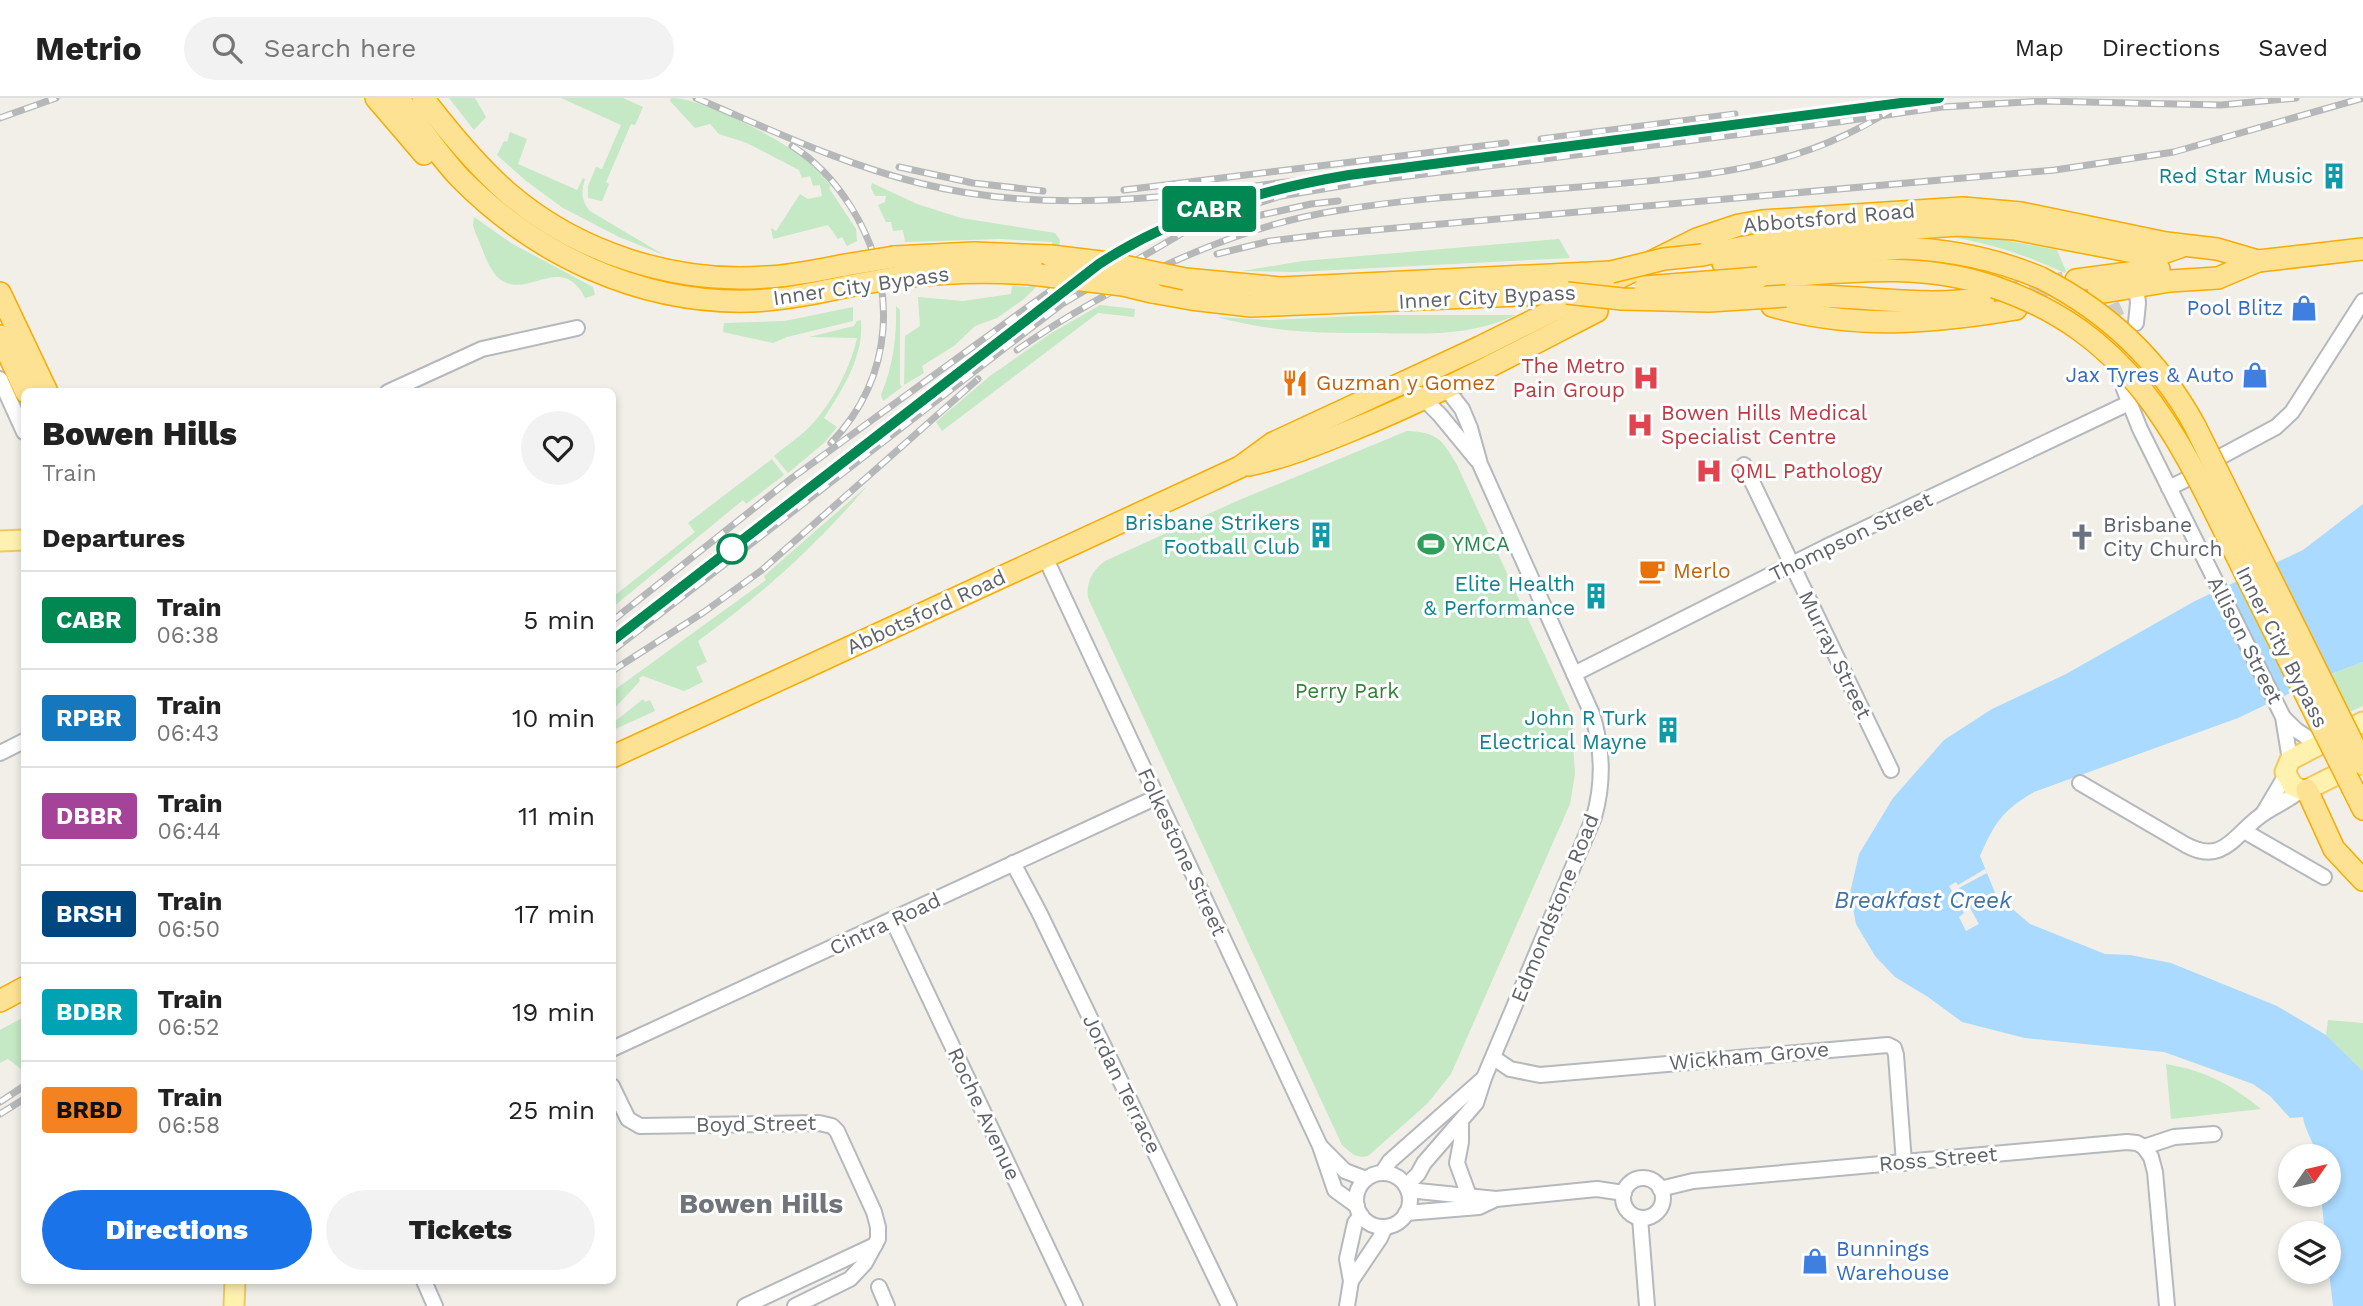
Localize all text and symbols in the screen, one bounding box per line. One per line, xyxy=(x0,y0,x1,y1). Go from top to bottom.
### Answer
search box xyxy=(184,17,674,80)
text: Metrio xyxy=(35,29,142,68)
icon: search xyxy=(208,29,246,67)
text: Search here xyxy=(264,33,416,63)
text: Map xyxy=(2015,34,2064,62)
text: Directions xyxy=(2102,34,2220,62)
text: Saved xyxy=(2258,34,2328,62)
building icon: Red Star Music xyxy=(2319,161,2349,191)
place label: Red Star Music xyxy=(2158,163,2313,188)
line badge: CABR xyxy=(1160,186,1258,232)
text: CABR xyxy=(1176,195,1242,223)
street label: Abbotsford Road xyxy=(1742,198,1916,237)
street label: Inner City Bypass xyxy=(771,261,951,310)
street label: Inner City Bypass xyxy=(1398,279,1576,314)
shop icon: Pool Blitz xyxy=(2289,293,2319,323)
place label: Pool Blitz xyxy=(2187,295,2283,320)
place label: The Metro Pain Group xyxy=(1512,353,1625,402)
shop icon: Jax Tyres & Auto xyxy=(2240,360,2270,390)
place label: Jax Tyres & Auto xyxy=(2065,362,2234,387)
hospital icon: The Metro Pain Group xyxy=(1631,363,1661,393)
restaurant icon: Guzman y Gomez xyxy=(1280,368,1310,398)
place label: Guzman y Gomez xyxy=(1316,370,1496,395)
place label: Bowen Hills Medical Specialist Centre xyxy=(1661,400,1868,449)
hospital icon: Bowen Hills Medical Specialist Centre xyxy=(1625,410,1655,440)
button: heart xyxy=(521,411,595,485)
text: Bowen Hills xyxy=(42,414,237,453)
hospital icon: QML Pathology xyxy=(1694,456,1724,486)
place label: QML Pathology xyxy=(1730,458,1883,483)
text: Train xyxy=(42,460,97,487)
street label: Thompson Street xyxy=(1765,486,1936,587)
place label: Brisbane Strikers Football Club xyxy=(1124,510,1300,559)
place label: Brisbane City Church xyxy=(2103,512,2223,561)
building icon: Brisbane Strikers Football Club xyxy=(1306,520,1336,550)
church icon: Brisbane City Church xyxy=(2067,522,2097,552)
text: Departures xyxy=(42,523,185,553)
sports icon: YMCA xyxy=(1416,529,1446,559)
place label: YMCA xyxy=(1452,531,1510,556)
unlabelled marker xyxy=(717,534,747,564)
cafe icon: Merlo xyxy=(1637,556,1667,586)
place label: Merlo xyxy=(1673,558,1730,583)
street label: Inner City Bypass xyxy=(2231,562,2334,732)
street label: Abbotsford Road xyxy=(842,564,1009,659)
place label: Elite Health & Performance xyxy=(1424,571,1575,620)
street label: Allison Street xyxy=(2203,572,2288,708)
building icon: Elite Health & Performance xyxy=(1581,581,1611,611)
street label: Murray Street xyxy=(1794,587,1877,723)
text: Train xyxy=(157,592,222,622)
text: 5 min xyxy=(523,605,595,635)
text: CABR xyxy=(56,606,122,634)
text: 06:38 xyxy=(157,622,219,649)
park label: Perry Park xyxy=(1295,678,1399,703)
text: Train xyxy=(157,690,222,720)
text: 10 min xyxy=(512,703,595,733)
text: RPBR xyxy=(56,704,122,732)
place label: John R Turk Electrical Mayne xyxy=(1479,705,1647,754)
building icon: John R Turk Electrical Mayne xyxy=(1653,715,1683,745)
text: 06:43 xyxy=(157,720,219,747)
street label: Folkestone Street xyxy=(1133,764,1232,940)
text: Train xyxy=(158,788,223,818)
text: 11 min xyxy=(518,801,595,831)
text: DBBR xyxy=(56,802,123,830)
street label: Edmondstone Road xyxy=(1505,810,1604,1006)
text: 06:44 xyxy=(158,818,221,845)
text: Train xyxy=(157,886,222,916)
street label: Cintra Road xyxy=(825,887,944,960)
water label: Breakfast Creek xyxy=(1834,887,2013,914)
text: 17 min xyxy=(514,899,595,929)
text: BRSH xyxy=(56,900,122,928)
text: 06:50 xyxy=(157,916,220,943)
text: Train xyxy=(158,984,223,1014)
text: 19 min xyxy=(512,997,595,1027)
text: BDBR xyxy=(56,998,123,1026)
street label: Jordan Terrace xyxy=(1078,1010,1167,1158)
text: 06:52 xyxy=(158,1014,220,1041)
street label: Wickham Grove xyxy=(1668,1036,1830,1075)
street label: Roche Avenue xyxy=(943,1043,1026,1184)
text: Train xyxy=(158,1082,223,1112)
text: 25 min xyxy=(508,1095,595,1125)
text: BRBD xyxy=(56,1096,123,1124)
street label: Boyd Street xyxy=(696,1110,817,1137)
text: 06:58 xyxy=(158,1112,220,1139)
street label: Ross Street xyxy=(1878,1141,1998,1176)
north arrow xyxy=(2278,1144,2342,1208)
map controls xyxy=(2278,1144,2341,1284)
district label: Bowen Hills xyxy=(679,1187,843,1220)
button: Directions xyxy=(42,1190,312,1270)
button: Tickets xyxy=(326,1190,595,1270)
button: layers xyxy=(2278,1221,2341,1284)
place label: Bunnings Warehouse xyxy=(1836,1236,1949,1285)
shop icon: Bunnings Warehouse xyxy=(1800,1246,1830,1276)

